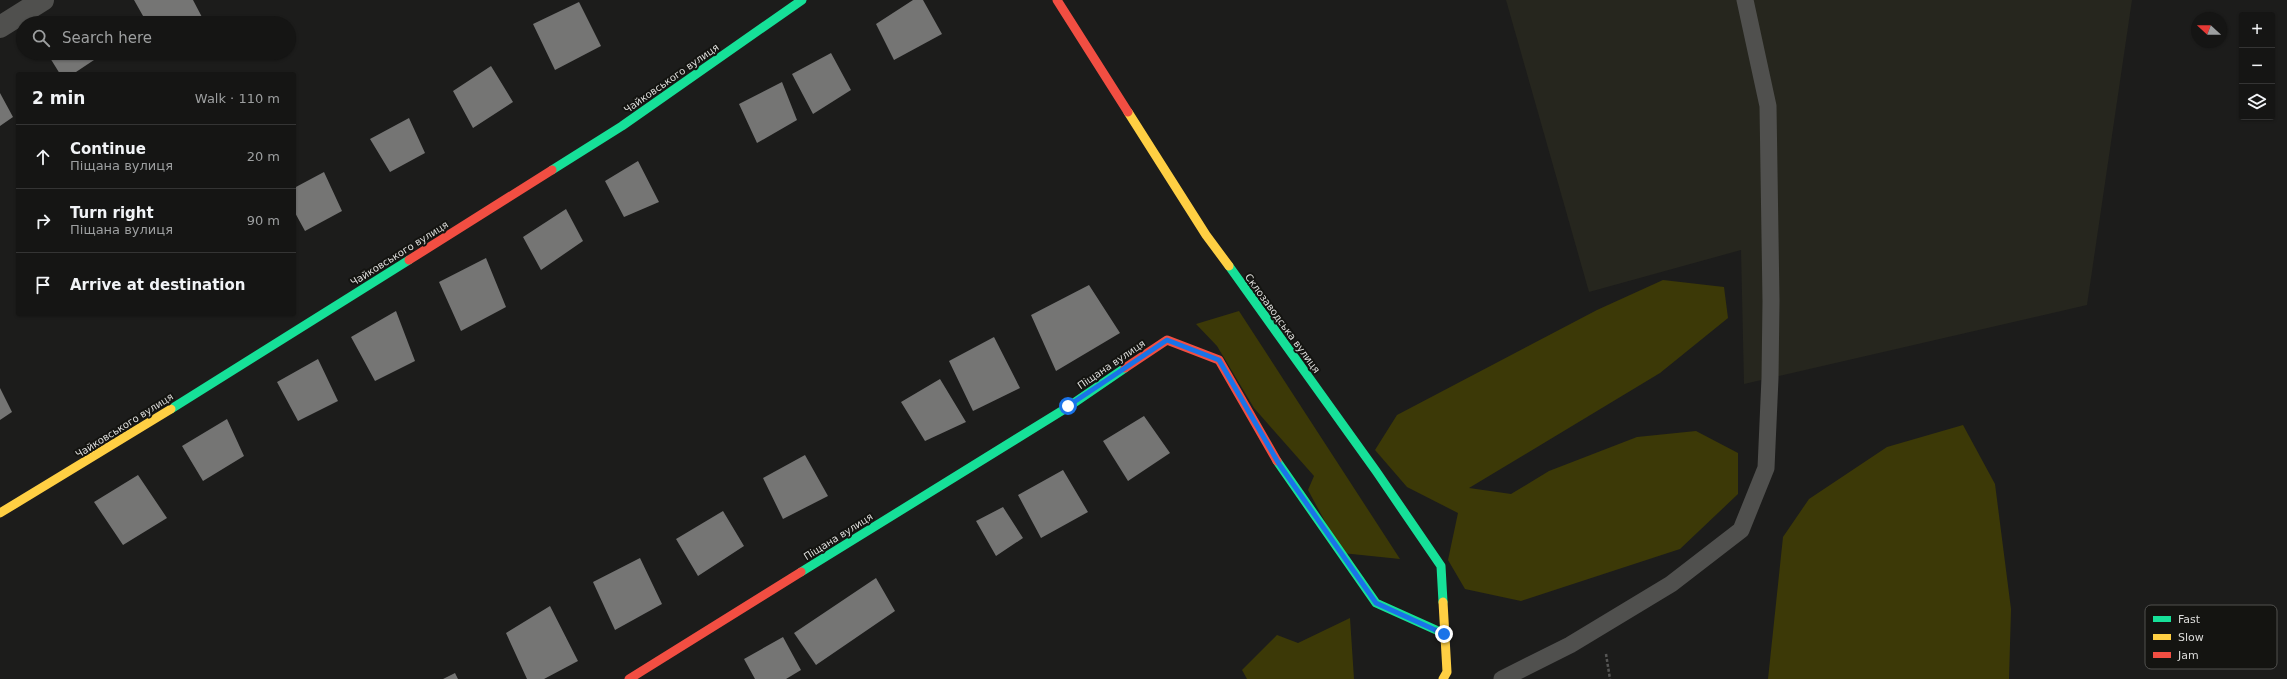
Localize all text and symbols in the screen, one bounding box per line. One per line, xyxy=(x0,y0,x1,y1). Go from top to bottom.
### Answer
north arrow xyxy=(2191,12,2227,48)
map controls xyxy=(2239,12,2275,120)
button: + xyxy=(2239,12,2275,48)
search box xyxy=(16,16,296,60)
icon: search xyxy=(30,27,52,49)
text: Search here xyxy=(62,29,152,47)
street label: Чайковського вулиця xyxy=(622,41,721,115)
button: − xyxy=(2239,48,2275,84)
button: layers xyxy=(2239,84,2275,120)
text: 2 min xyxy=(32,88,85,108)
text: Walk · 110 m xyxy=(195,91,280,106)
text: Continue xyxy=(70,140,146,158)
icon: ahead xyxy=(32,146,54,168)
text: 20 m xyxy=(247,149,280,164)
text: Піщана вулиця xyxy=(70,158,173,173)
text: Turn right xyxy=(70,204,154,222)
icon: right xyxy=(32,210,54,232)
text: 90 m xyxy=(247,213,280,228)
street label: Чайковського вулиця xyxy=(348,219,450,288)
text: Піщана вулиця xyxy=(70,222,173,237)
street label: Склозаводська вулиця xyxy=(1243,271,1322,375)
icon: arrive xyxy=(32,274,54,296)
text: Arrive at destination xyxy=(70,276,245,294)
street label: Піщана вулиця xyxy=(1075,338,1147,391)
street label: Чайковського вулиця xyxy=(73,391,175,460)
route start xyxy=(1059,397,1077,415)
street label: Піщана вулиця xyxy=(802,511,875,562)
legend xyxy=(2145,605,2277,669)
text: Fast xyxy=(2178,613,2201,626)
route end xyxy=(1435,625,1453,643)
text: Slow xyxy=(2178,631,2204,644)
text: Jam xyxy=(2177,649,2199,662)

